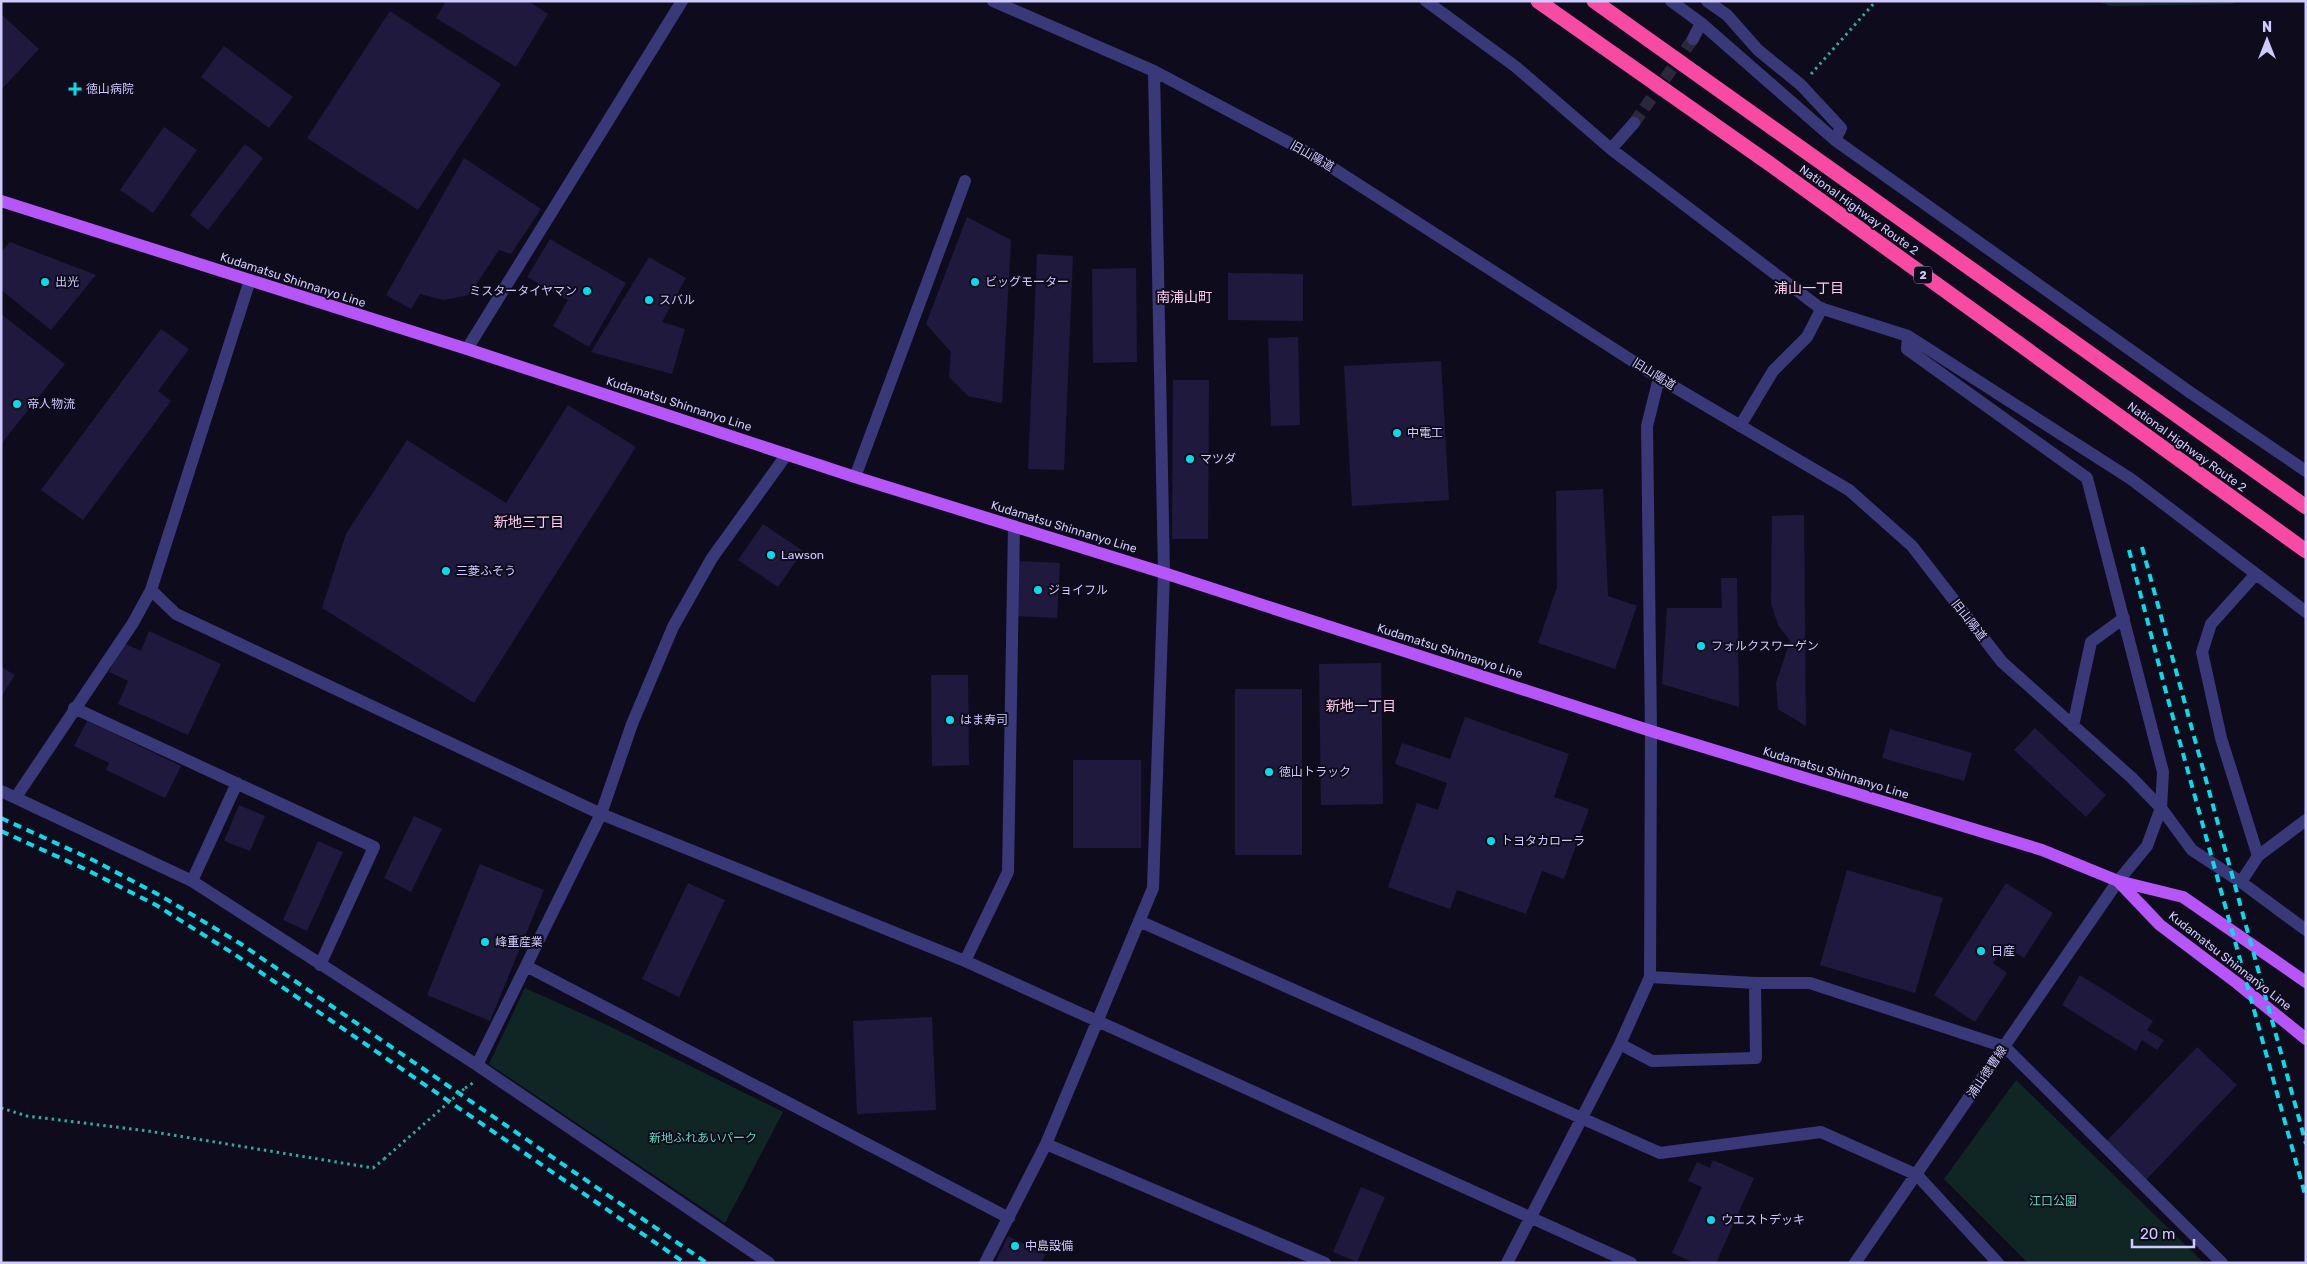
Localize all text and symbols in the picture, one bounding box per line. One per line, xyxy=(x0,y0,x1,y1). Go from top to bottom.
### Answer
north arrow xyxy=(2242,15,2292,65)
text: N xyxy=(2262,19,2272,36)
marker: 徳山病院 xyxy=(68,82,82,96)
place label: 徳山病院 xyxy=(86,82,134,96)
street label: 旧山陽道 xyxy=(1288,138,1336,174)
street label: National Highway Route 2 xyxy=(1797,162,1921,258)
street label: Kudamatsu Shinnanyo Line xyxy=(219,250,368,310)
road number: 2 xyxy=(1914,266,1932,284)
place label: 出光 xyxy=(55,275,79,289)
place label: ビッグモーター xyxy=(985,275,1069,289)
marker: 出光 xyxy=(39,276,51,288)
marker: ビッグモーター xyxy=(969,276,981,288)
district label: 浦山一丁目 xyxy=(1774,280,1844,297)
place label: ミスタータイヤマン xyxy=(469,284,577,298)
marker: ミスタータイヤマン xyxy=(581,285,593,297)
district label: 南浦山町 xyxy=(1156,289,1212,306)
place label: スバル xyxy=(659,293,695,307)
marker: スバル xyxy=(643,294,655,306)
street label: 旧山陽道 xyxy=(1630,355,1678,393)
street label: Kudamatsu Shinnanyo Line xyxy=(605,374,754,434)
place label: 帝人物流 xyxy=(27,397,75,411)
marker: 帝人物流 xyxy=(11,398,23,410)
street label: National Highway Route 2 xyxy=(2125,399,2249,495)
place label: 中電工 xyxy=(1407,426,1443,440)
marker: 中電工 xyxy=(1391,427,1403,439)
place label: マツダ xyxy=(1200,452,1236,466)
marker: マツダ xyxy=(1184,453,1196,465)
street label: Kudamatsu Shinnanyo Line xyxy=(989,498,1139,556)
district label: 新地三丁目 xyxy=(494,514,564,531)
place label: Lawson xyxy=(781,548,824,562)
marker: Lawson xyxy=(765,549,777,561)
place label: 三菱ふそう xyxy=(456,564,516,578)
marker: 三菱ふそう xyxy=(440,565,452,577)
place label: ジョイフル xyxy=(1048,583,1108,597)
marker: ジョイフル xyxy=(1032,584,1044,596)
street label: 旧山陽道 xyxy=(1949,597,1989,643)
street label: Kudamatsu Shinnanyo Line xyxy=(1376,621,1525,681)
place label: フォルクスワーゲン xyxy=(1711,639,1819,653)
marker: フォルクスワーゲン xyxy=(1695,640,1707,652)
district label: 新地一丁目 xyxy=(1326,698,1396,715)
place label: はま寿司 xyxy=(960,713,1008,727)
marker: はま寿司 xyxy=(944,714,956,726)
street label: Kudamatsu Shinnanyo Line xyxy=(1761,744,1911,802)
place label: 徳山トラック xyxy=(1279,765,1351,779)
marker: 徳山トラック xyxy=(1263,766,1275,778)
place label: トヨタカローラ xyxy=(1501,834,1585,848)
marker: トヨタカローラ xyxy=(1485,835,1497,847)
street label: Kudamatsu Shinnanyo Line xyxy=(2166,909,2294,1013)
place label: 峰重産業 xyxy=(495,935,543,949)
marker: 峰重産業 xyxy=(479,936,491,948)
place label: 日産 xyxy=(1991,944,2015,958)
marker: 日産 xyxy=(1975,945,1987,957)
street label: 浦山徳曹線 xyxy=(1964,1043,2010,1101)
park label: 新地ふれあいパーク xyxy=(649,1131,757,1145)
park label: 江口公園 xyxy=(2029,1194,2077,1208)
place label: ウエストデッキ xyxy=(1721,1213,1805,1227)
marker: ウエストデッキ xyxy=(1705,1214,1717,1226)
scale bar xyxy=(2132,1216,2194,1248)
text: 20 m xyxy=(2140,1225,2175,1243)
place label: 中島設備 xyxy=(1025,1239,1073,1253)
marker: 中島設備 xyxy=(1009,1240,1021,1252)

